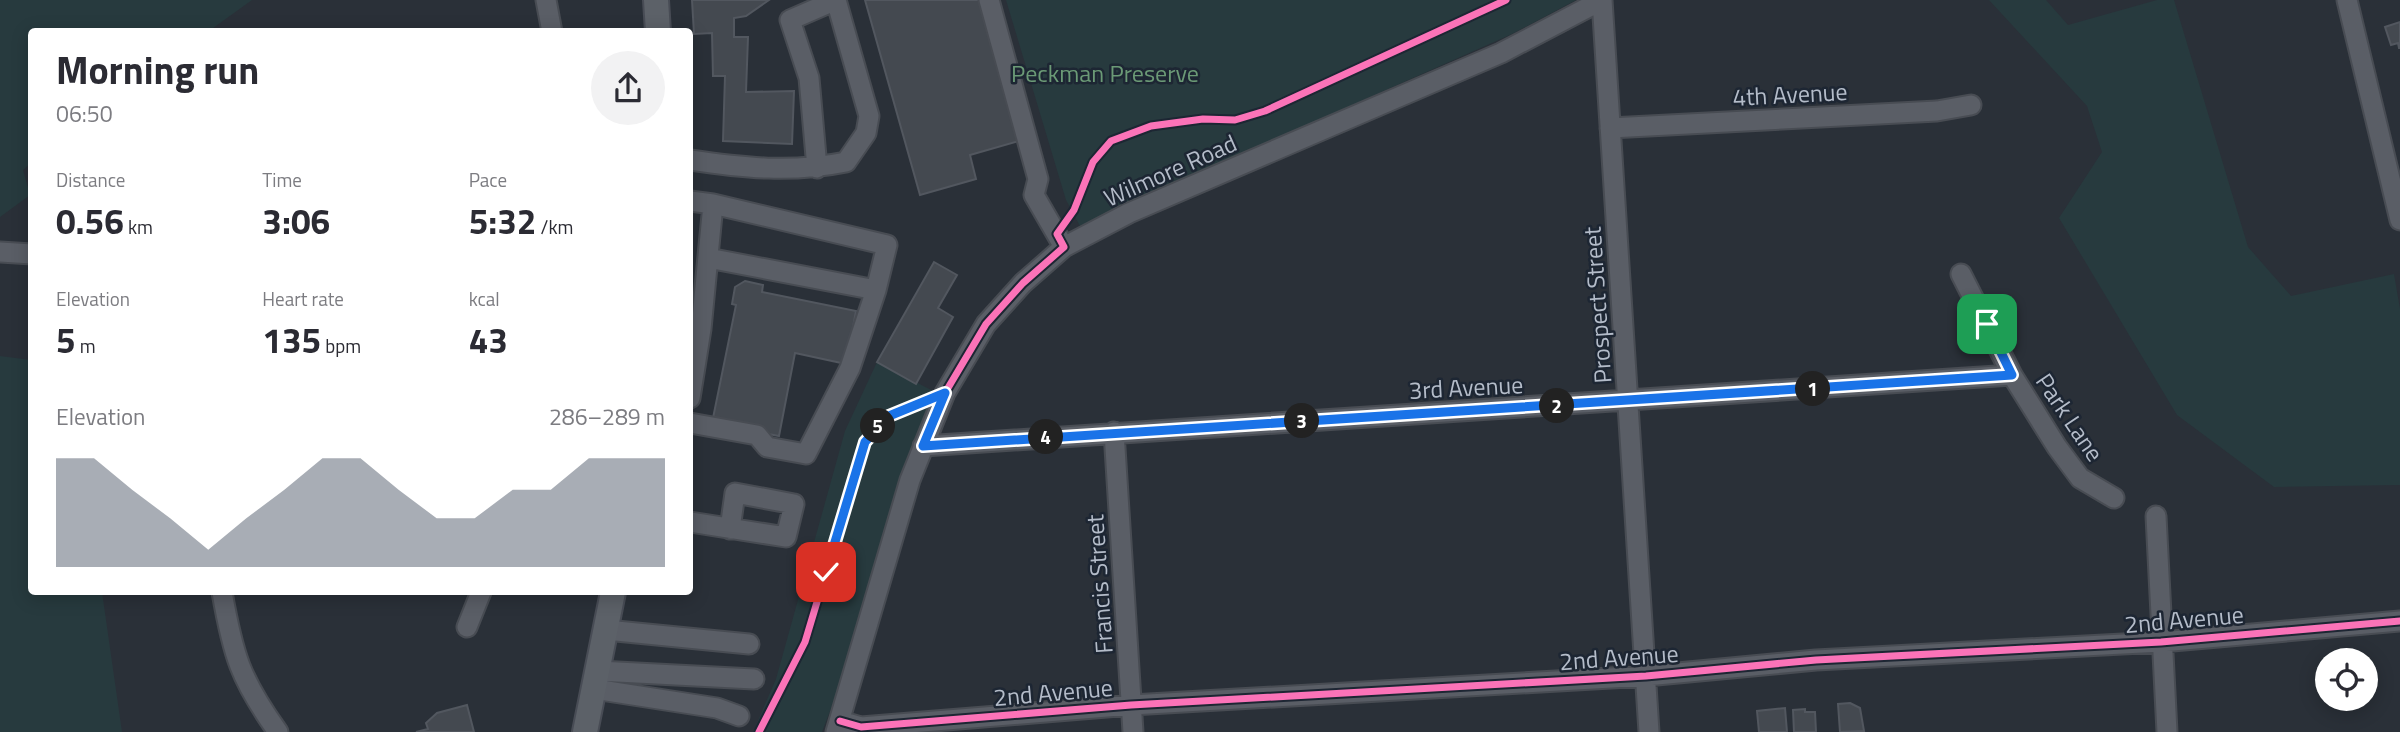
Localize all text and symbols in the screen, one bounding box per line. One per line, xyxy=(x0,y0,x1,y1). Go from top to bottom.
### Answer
text: Morning run xyxy=(56,41,259,99)
button: share xyxy=(591,51,665,125)
park label: Peckman Preserve xyxy=(1011,55,1199,91)
street label: 4th Avenue xyxy=(1732,73,1848,115)
text: 06:50 xyxy=(56,96,113,131)
street label: Wilmore Road xyxy=(1098,125,1242,215)
text: Distance xyxy=(56,165,125,194)
text: Time xyxy=(262,165,302,194)
text: Pace xyxy=(469,165,507,194)
text: 0.56 xyxy=(56,194,124,248)
text: 3:06 xyxy=(262,194,330,248)
text: 5:32 xyxy=(469,194,536,248)
text: km xyxy=(124,212,153,241)
text: /km xyxy=(536,212,573,241)
street label: Prospect Street xyxy=(1574,225,1620,385)
text: Elevation xyxy=(56,284,130,313)
text: Heart rate xyxy=(262,284,344,313)
text: kcal xyxy=(469,284,500,313)
pin xyxy=(1957,294,2017,354)
icon: arrive xyxy=(1968,305,2006,343)
text: 5 xyxy=(56,313,76,367)
text: 135 xyxy=(262,313,321,367)
text: 43 xyxy=(469,313,508,367)
text: m xyxy=(76,331,96,360)
text: bpm xyxy=(321,331,361,360)
street label: 3rd Avenue xyxy=(1408,366,1524,408)
street label: Park Lane xyxy=(2027,366,2113,468)
pin: 1 xyxy=(1796,372,1830,406)
text: 1 xyxy=(1807,374,1818,403)
pin: 2 xyxy=(1540,388,1574,424)
text: 2 xyxy=(1551,391,1562,420)
text: Elevation xyxy=(56,399,145,434)
text: 286–289 m xyxy=(549,399,665,434)
pin: 3 xyxy=(1284,404,1320,438)
text: 3 xyxy=(1296,406,1307,435)
pin: 5 xyxy=(860,408,896,444)
text: 5 xyxy=(872,411,883,440)
pin: 4 xyxy=(1028,420,1064,454)
text: 4 xyxy=(1040,422,1051,451)
street label: Francis Street xyxy=(1076,513,1122,655)
pin xyxy=(796,542,856,602)
icon: check xyxy=(807,553,845,591)
street label: 2nd Avenue xyxy=(2123,596,2245,642)
street label: 2nd Avenue xyxy=(1558,635,1680,679)
map controls xyxy=(2315,648,2378,711)
button: locate xyxy=(2315,648,2378,711)
street label: 2nd Avenue xyxy=(992,669,1114,715)

